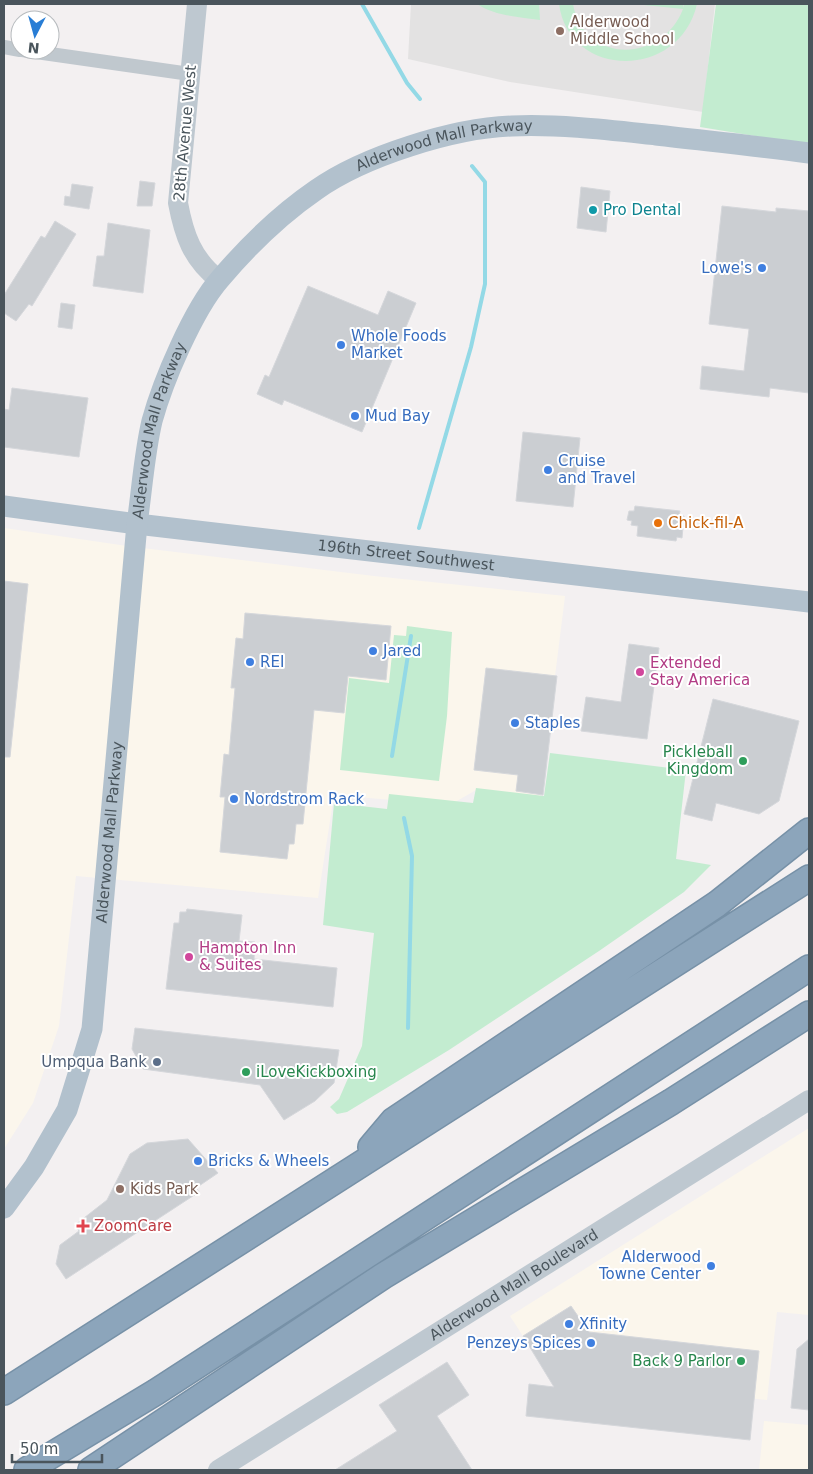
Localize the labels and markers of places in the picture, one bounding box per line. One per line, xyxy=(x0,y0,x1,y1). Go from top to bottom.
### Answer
place label: Alderwood Middle School xyxy=(570,13,674,48)
marker: Alderwood Middle School xyxy=(554,25,566,37)
place label: Pro Dental xyxy=(603,201,681,219)
marker: Pro Dental xyxy=(587,204,599,216)
place label: Lowe's xyxy=(701,259,752,277)
marker: Lowe's xyxy=(756,262,768,274)
place label: Whole Foods Market xyxy=(351,327,447,362)
marker: Whole Foods Market xyxy=(335,339,347,351)
place label: Mud Bay xyxy=(365,407,430,425)
marker: Mud Bay xyxy=(349,410,361,422)
place label: Cruise and Travel xyxy=(558,452,636,487)
marker: Cruise and Travel xyxy=(542,464,554,476)
place label: Chick-fil-A xyxy=(668,514,744,532)
marker: Chick-fil-A xyxy=(652,517,664,529)
place label: Jared xyxy=(382,642,421,660)
marker: Jared xyxy=(367,645,379,657)
place label: REI xyxy=(260,653,284,671)
place label: Extended Stay America xyxy=(650,654,750,689)
marker: REI xyxy=(244,656,256,668)
marker: Extended Stay America xyxy=(634,666,646,678)
place label: Staples xyxy=(525,714,581,732)
marker: Staples xyxy=(509,717,521,729)
place label: Pickleball Kingdom xyxy=(663,743,733,778)
marker: Pickleball Kingdom xyxy=(737,755,749,767)
place label: Nordstrom Rack xyxy=(244,790,364,808)
marker: Nordstrom Rack xyxy=(228,793,240,805)
place label: Hampton Inn & Suites xyxy=(199,939,296,974)
marker: Hampton Inn & Suites xyxy=(183,951,195,963)
place label: Umpqua Bank xyxy=(41,1053,147,1071)
marker: Umpqua Bank xyxy=(151,1056,163,1068)
place label: iLoveKickboxing xyxy=(256,1063,377,1081)
marker: iLoveKickboxing xyxy=(240,1066,252,1078)
place label: Bricks & Wheels xyxy=(208,1152,330,1170)
marker: Bricks & Wheels xyxy=(192,1155,204,1167)
place label: Kids Park xyxy=(130,1180,199,1198)
marker: Kids Park xyxy=(114,1183,126,1195)
place label: ZoomCare xyxy=(94,1217,172,1235)
marker: ZoomCare xyxy=(76,1219,90,1233)
place label: Alderwood Towne Center xyxy=(598,1248,702,1283)
marker: Alderwood Towne Center xyxy=(705,1260,717,1272)
place label: Xfinity xyxy=(579,1315,627,1333)
marker: Xfinity xyxy=(563,1318,575,1330)
place label: Penzeys Spices xyxy=(467,1334,581,1352)
marker: Penzeys Spices xyxy=(585,1337,597,1349)
place label: Back 9 Parlor xyxy=(632,1352,732,1370)
marker: Back 9 Parlor xyxy=(735,1355,747,1367)

